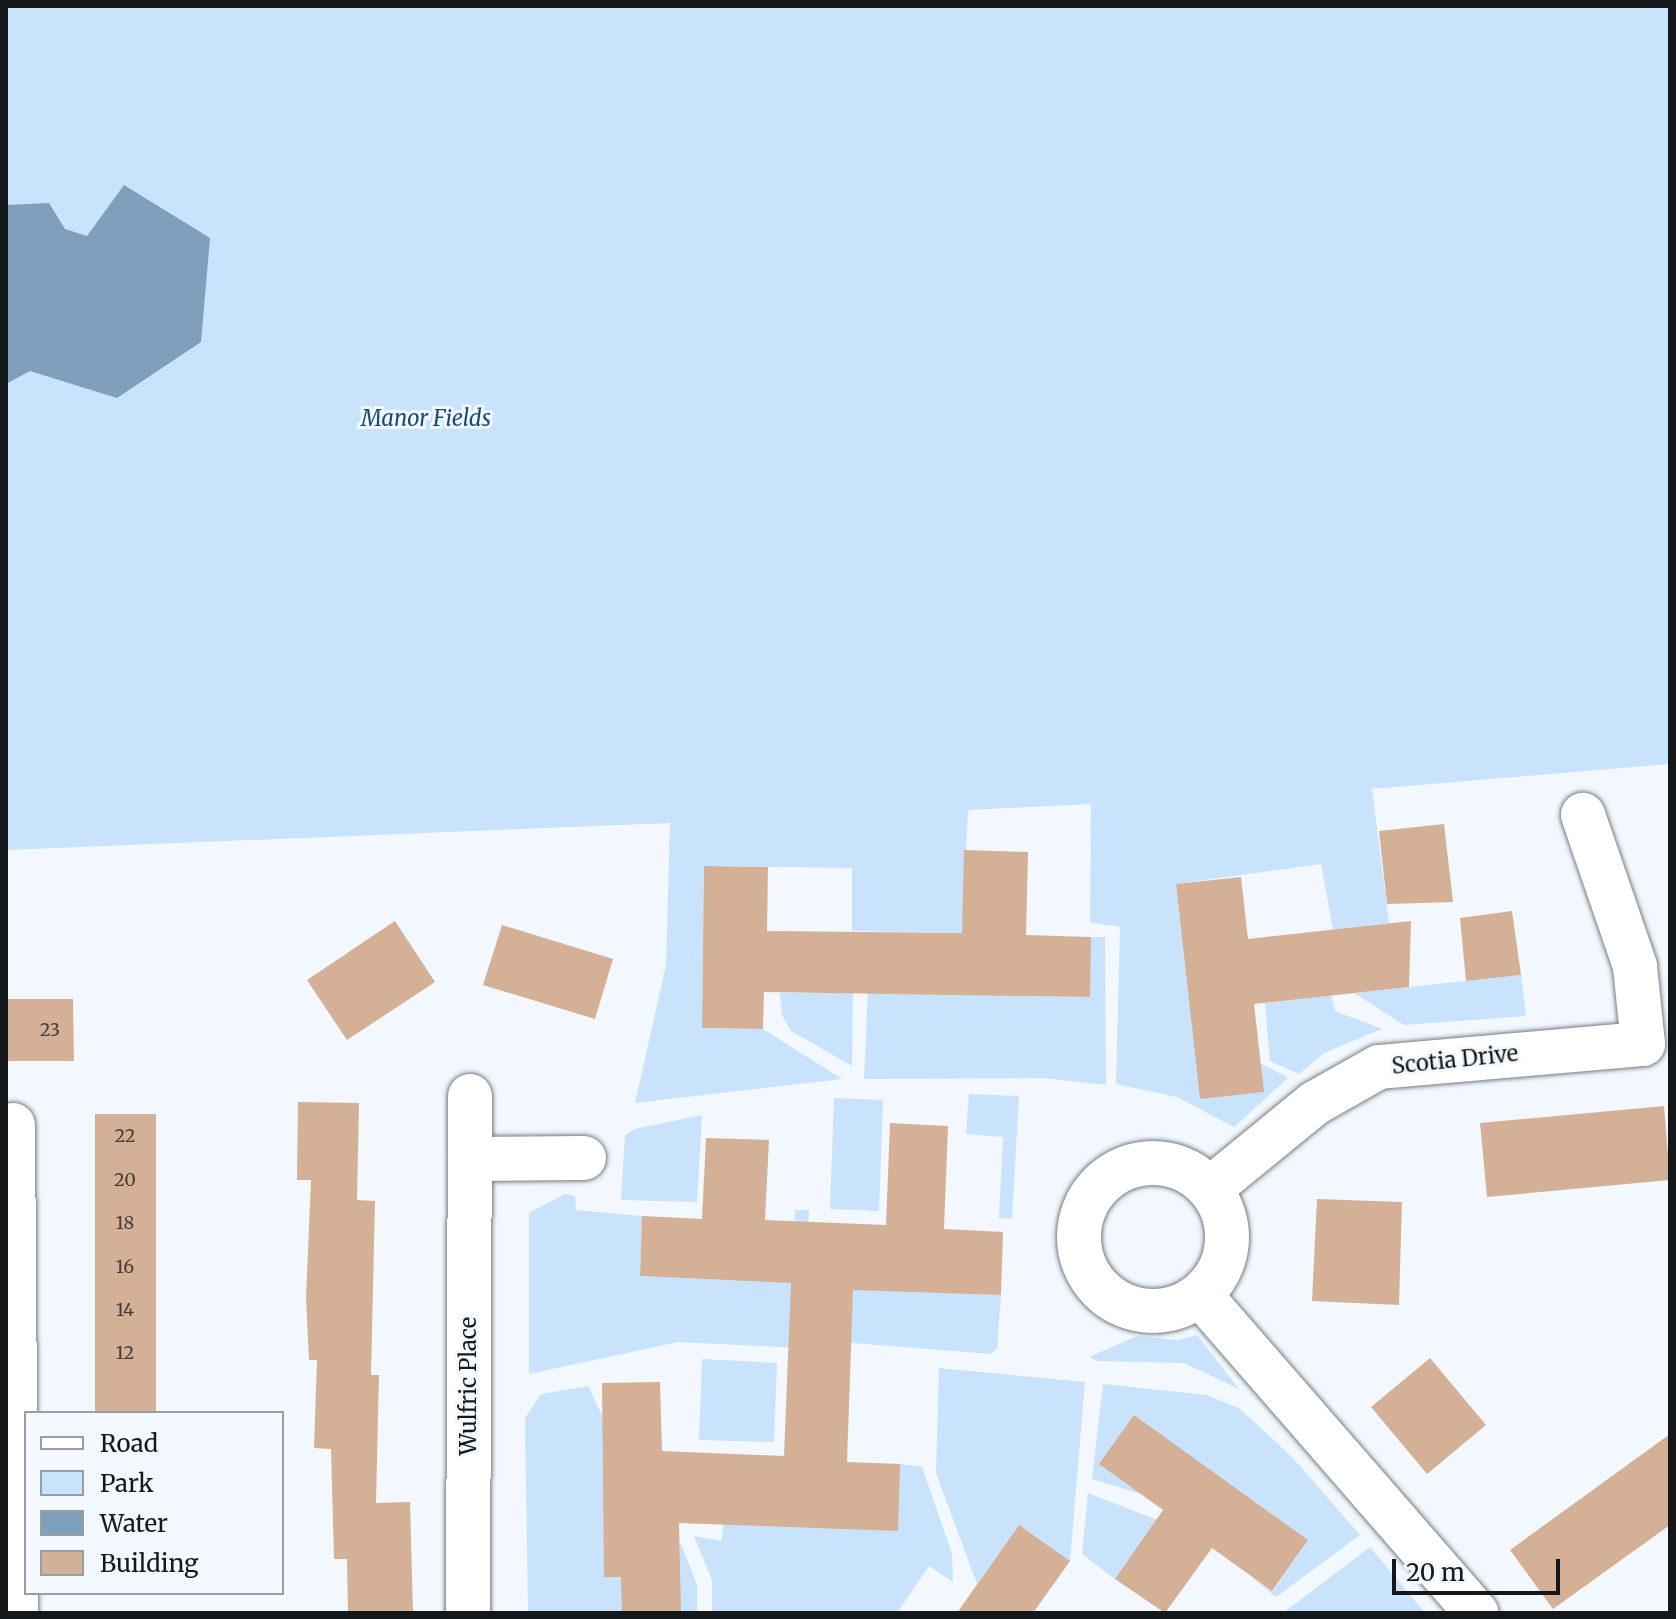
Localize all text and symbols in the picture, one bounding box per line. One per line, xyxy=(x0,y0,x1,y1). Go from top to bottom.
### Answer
park label: Manor Fields xyxy=(361,406,491,432)
house number: 23 xyxy=(40,1019,60,1041)
street label: Scotia Drive xyxy=(1390,1040,1520,1080)
house number: 22 xyxy=(114,1125,136,1147)
house number: 20 xyxy=(114,1169,136,1191)
house number: 18 xyxy=(116,1212,134,1234)
house number: 16 xyxy=(116,1256,134,1278)
house number: 14 xyxy=(116,1299,134,1321)
street label: Wulfric Place xyxy=(456,1317,482,1455)
house number: 12 xyxy=(116,1342,134,1364)
legend xyxy=(24,1411,284,1595)
text: Road xyxy=(100,1428,158,1459)
text: Park xyxy=(100,1468,153,1499)
text: Water xyxy=(100,1508,168,1539)
scale bar xyxy=(1396,1543,1564,1593)
text: Building xyxy=(100,1548,199,1579)
text: 20 m xyxy=(1406,1557,1465,1588)

